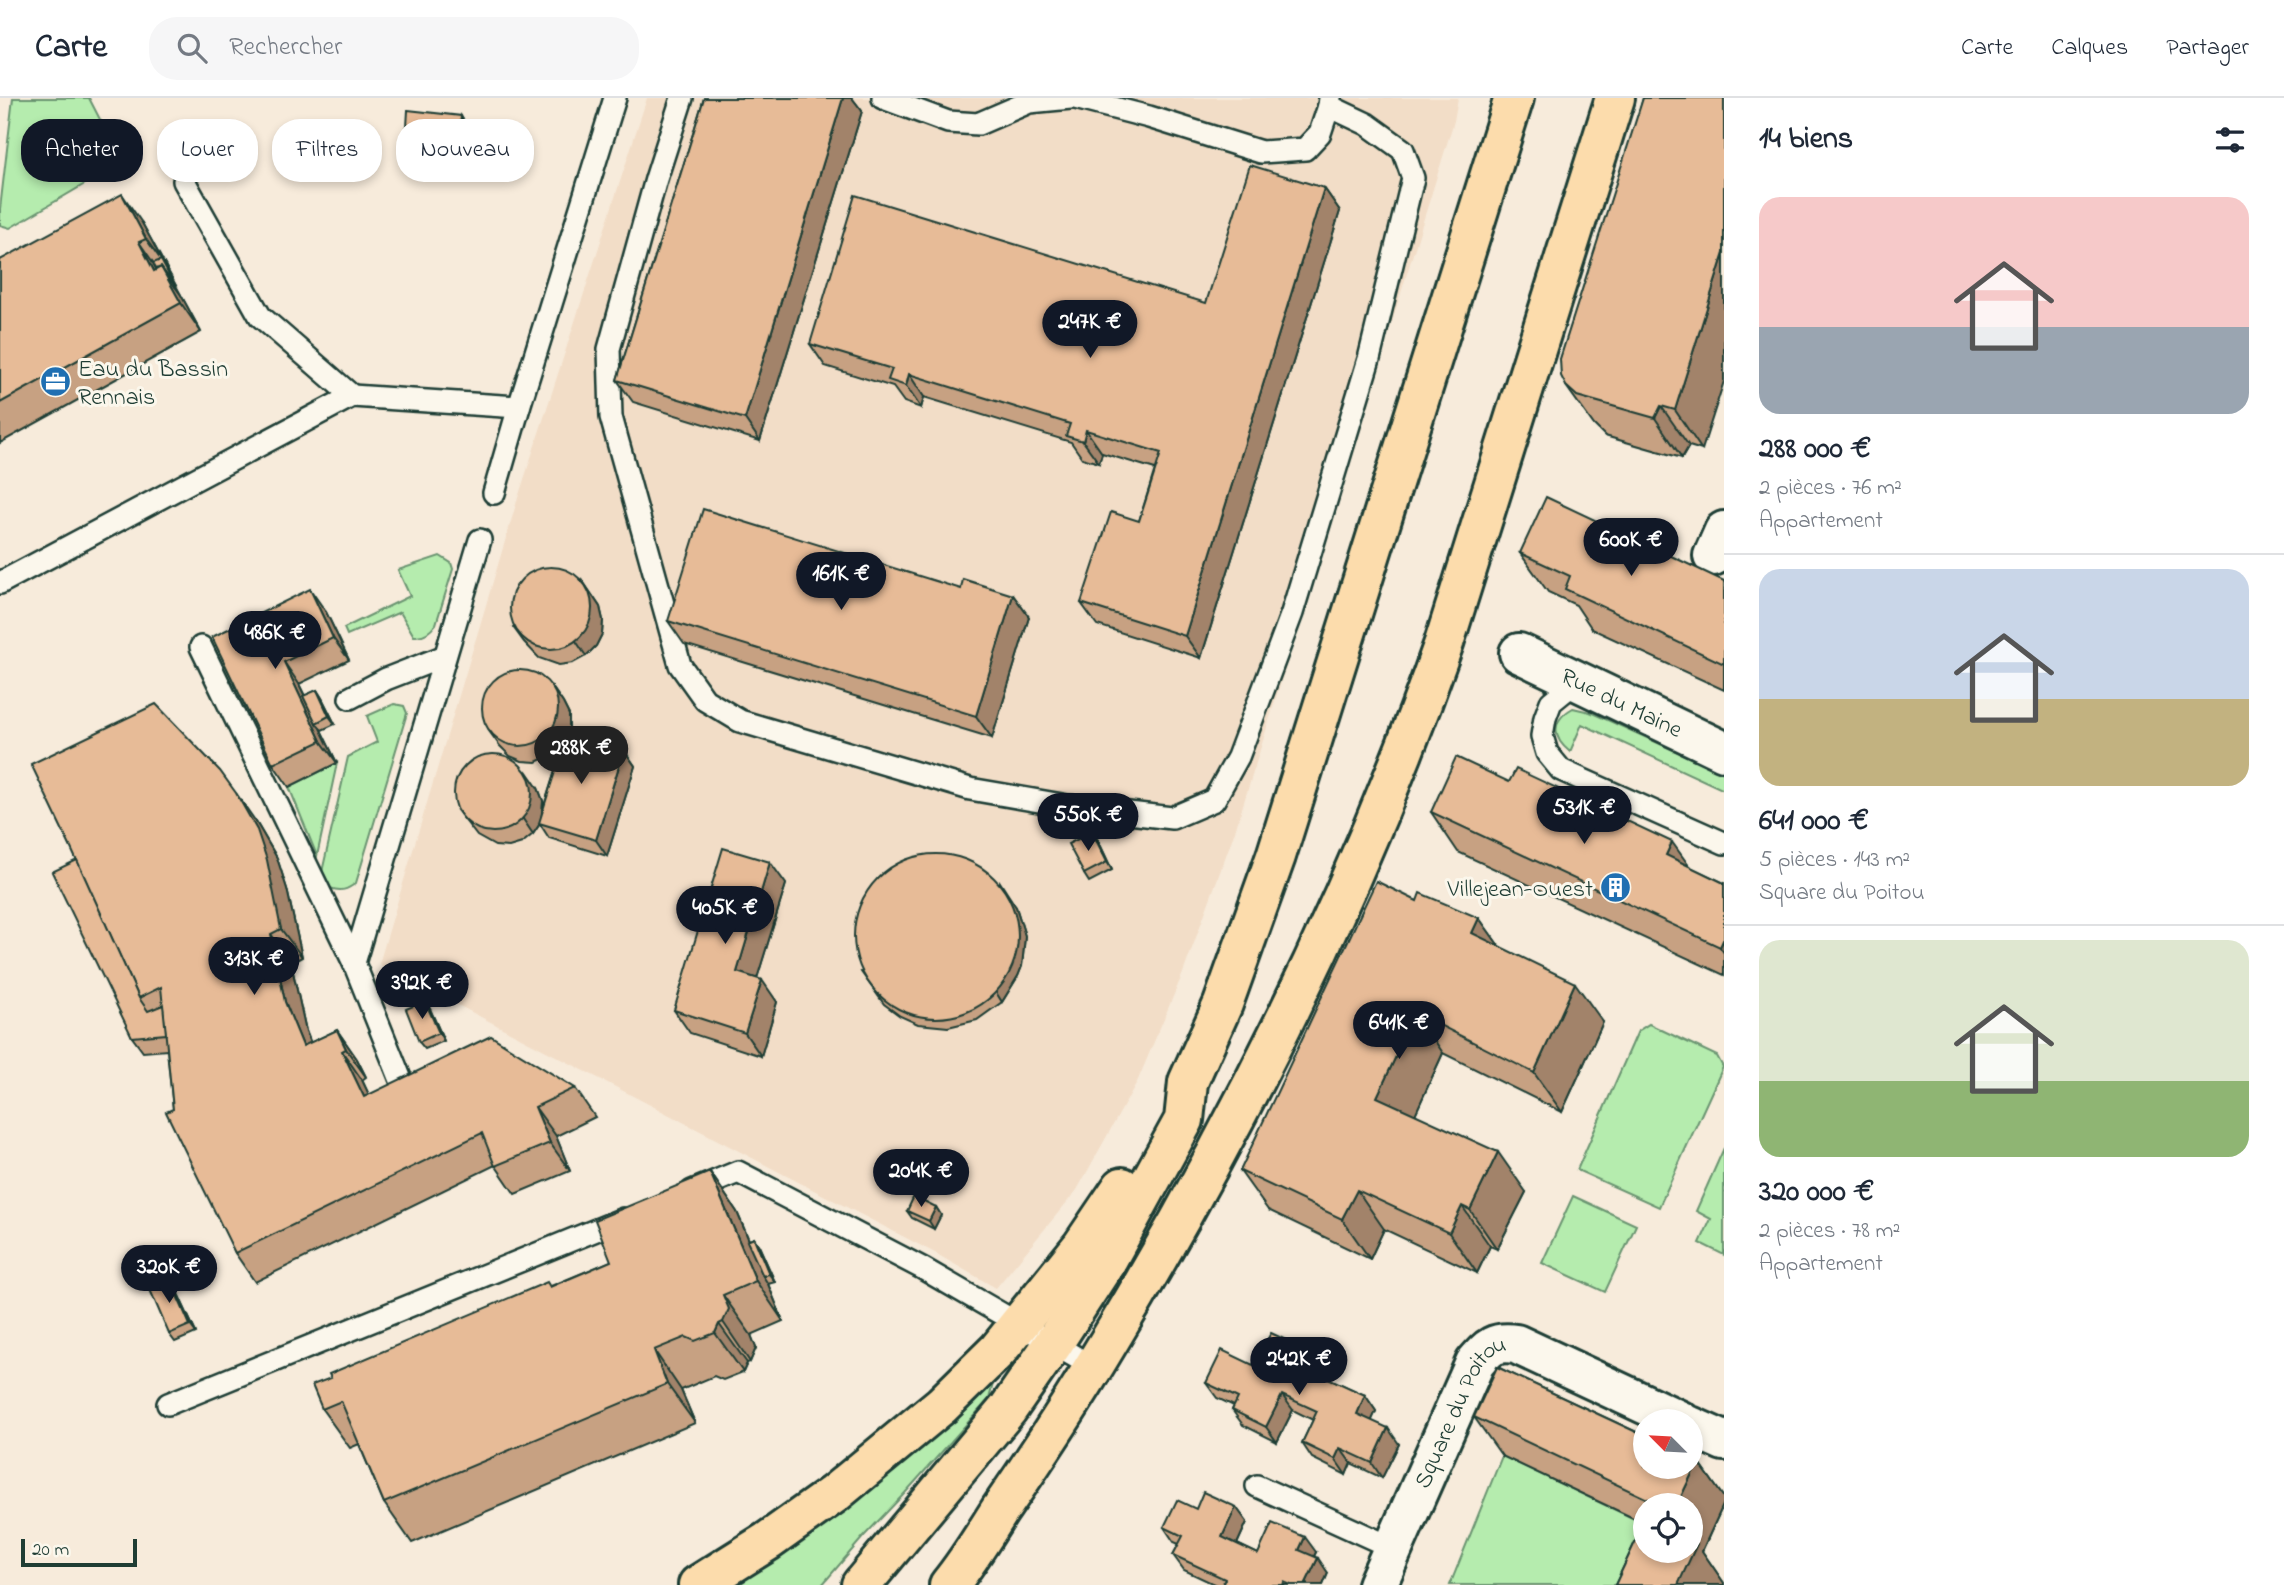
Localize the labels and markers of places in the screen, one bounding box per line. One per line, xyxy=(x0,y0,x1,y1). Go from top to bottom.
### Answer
pin: 247K € xyxy=(1033,300,1147,360)
place label: Eau du Bassin Rennais xyxy=(78,353,228,416)
office icon: Eau du Bassin Rennais xyxy=(38,365,72,399)
pin: 600K € xyxy=(1574,518,1688,578)
pin: 161K € xyxy=(784,552,898,612)
pin: 486K € xyxy=(218,612,332,671)
pin: 288K € xyxy=(524,726,638,786)
pin: 531K € xyxy=(1527,786,1641,846)
pin: 550K € xyxy=(1031,794,1145,853)
building icon: Villejean-Ouest xyxy=(1599,871,1633,905)
place label: Villejean-Ouest xyxy=(1447,873,1593,908)
pin: 405K € xyxy=(668,886,782,946)
pin: 313K € xyxy=(197,937,311,997)
pin: 392K € xyxy=(365,962,479,1021)
pin: 641K € xyxy=(1342,1002,1456,1061)
pin: 204K € xyxy=(864,1150,978,1209)
pin: 320K € xyxy=(112,1246,226,1305)
pin: 242K € xyxy=(1242,1338,1356,1397)

